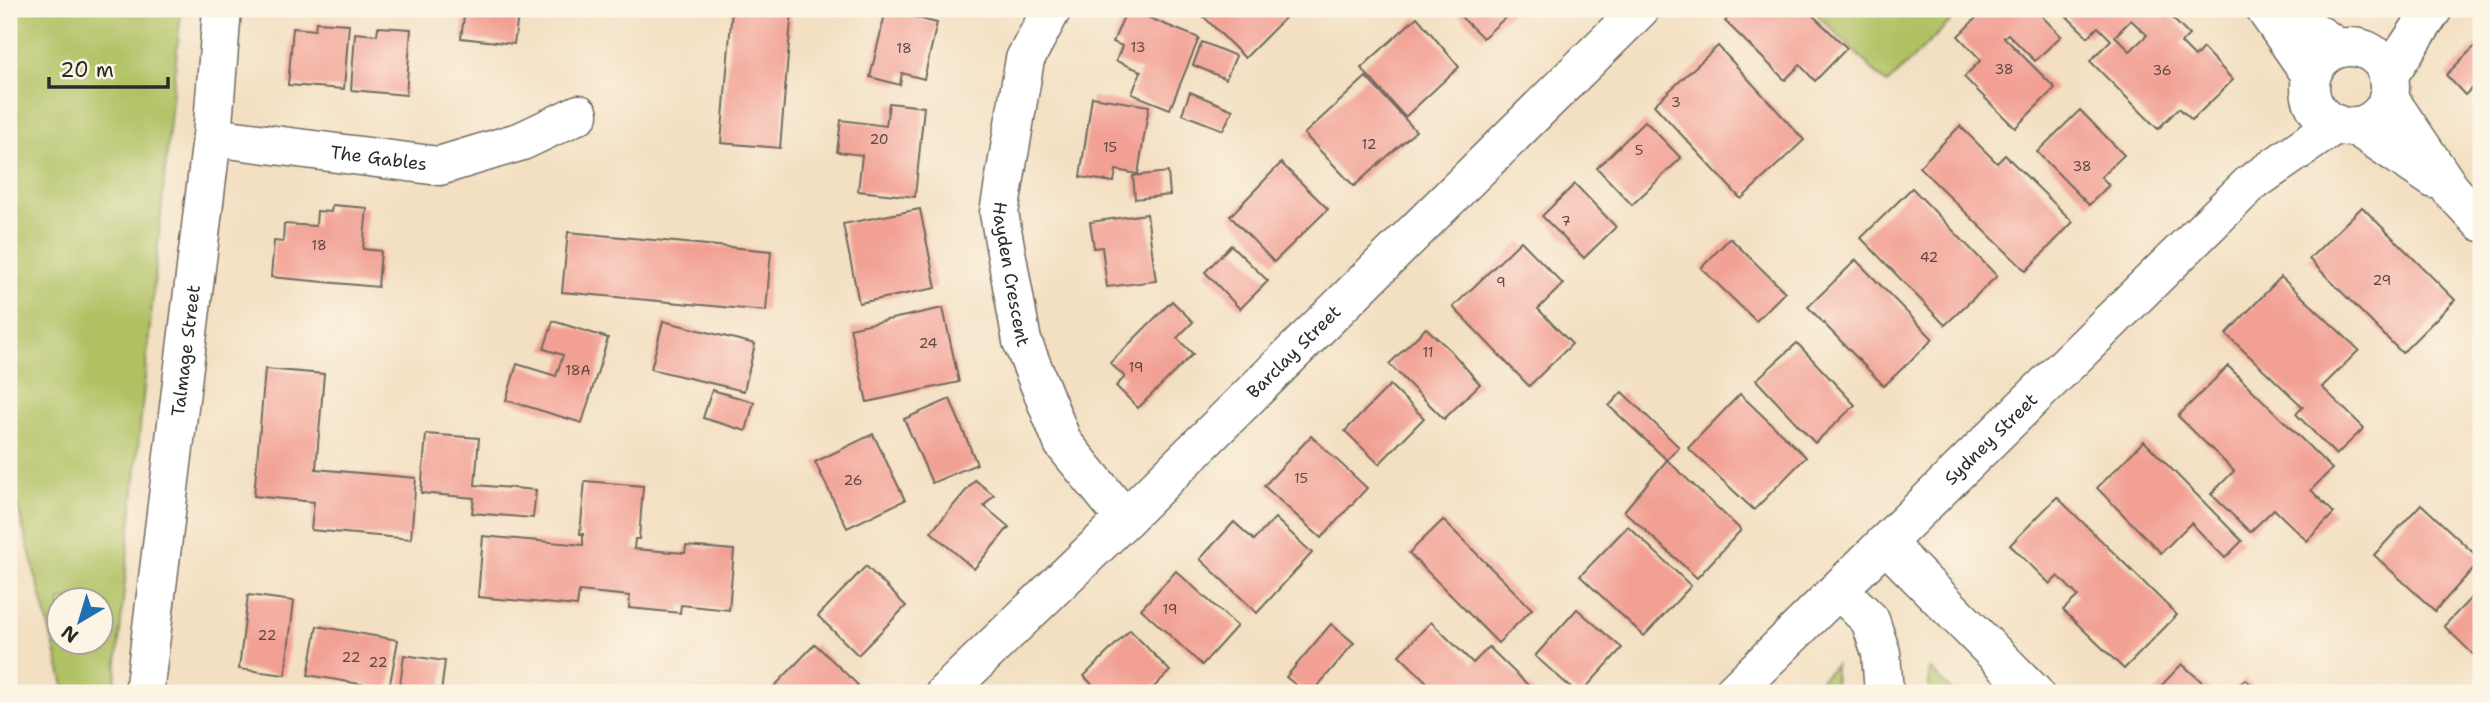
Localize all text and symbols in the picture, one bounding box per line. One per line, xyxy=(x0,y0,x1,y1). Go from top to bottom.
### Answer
house number: 13 xyxy=(1131,38,1145,56)
house number: 18 xyxy=(896,39,912,57)
scale bar xyxy=(49,46,168,90)
text: 20 m xyxy=(60,56,114,84)
house number: 38 xyxy=(1994,60,2014,78)
house number: 36 xyxy=(2152,61,2172,79)
house number: 3 xyxy=(1671,93,1681,111)
house number: 20 xyxy=(869,130,889,148)
house number: 12 xyxy=(1362,135,1376,153)
house number: 15 xyxy=(1103,138,1117,156)
street label: The Gables xyxy=(329,140,428,176)
house number: 5 xyxy=(1635,141,1643,159)
house number: 38 xyxy=(2072,157,2092,175)
street label: Hayden Crescent xyxy=(987,200,1035,350)
house number: 7 xyxy=(1561,212,1571,230)
house number: 18 xyxy=(311,236,327,254)
house number: 42 xyxy=(1920,248,1938,266)
house number: 29 xyxy=(2373,271,2391,289)
house number: 9 xyxy=(1496,273,1506,291)
street label: Talmage Street xyxy=(166,283,206,418)
street label: Barclay Street xyxy=(1242,300,1346,404)
house number: 24 xyxy=(919,334,938,352)
house number: 11 xyxy=(1422,343,1434,361)
house number: 19 xyxy=(1128,358,1144,376)
house number: 18A xyxy=(565,361,591,379)
street label: Sydney Street xyxy=(1939,388,2043,490)
house number: 15 xyxy=(1294,469,1308,487)
house number: 26 xyxy=(844,471,863,489)
north arrow xyxy=(46,586,116,656)
house number: 19 xyxy=(1162,600,1178,618)
text: N xyxy=(56,620,83,648)
house number: 22 xyxy=(258,626,276,644)
house number: 22 xyxy=(342,648,360,666)
house number: 22 xyxy=(369,653,387,671)

